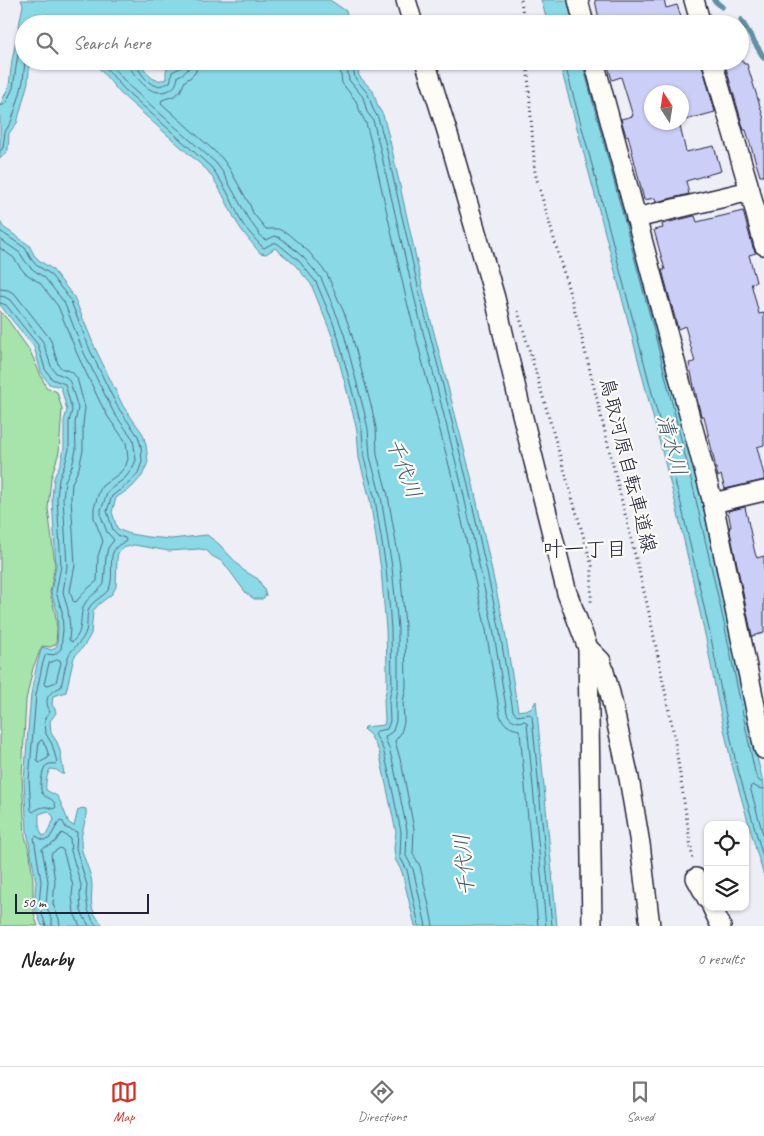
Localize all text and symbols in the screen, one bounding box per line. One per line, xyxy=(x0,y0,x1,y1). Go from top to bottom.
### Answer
search box xyxy=(15,15,749,70)
icon: search xyxy=(33,29,61,57)
text: Search here xyxy=(73,31,150,55)
north arrow xyxy=(644,85,689,130)
street label: 鳥取河原自転車道線 xyxy=(594,375,662,555)
water label: 清水川 xyxy=(651,411,693,479)
water label: 千代川 xyxy=(381,434,427,502)
district label: 叶一丁目 xyxy=(543,536,627,562)
map controls xyxy=(704,821,749,911)
button: locate xyxy=(704,821,749,866)
water label: 千代川 xyxy=(448,832,480,898)
button: layers xyxy=(704,866,749,911)
scale bar xyxy=(15,891,149,914)
text: 50 m xyxy=(22,894,46,911)
text: Nearby xyxy=(20,946,73,972)
text: 0 results xyxy=(697,949,744,969)
tab: Map xyxy=(110,1078,138,1125)
tab: Directions xyxy=(358,1078,406,1125)
tab: Saved xyxy=(626,1078,654,1125)

